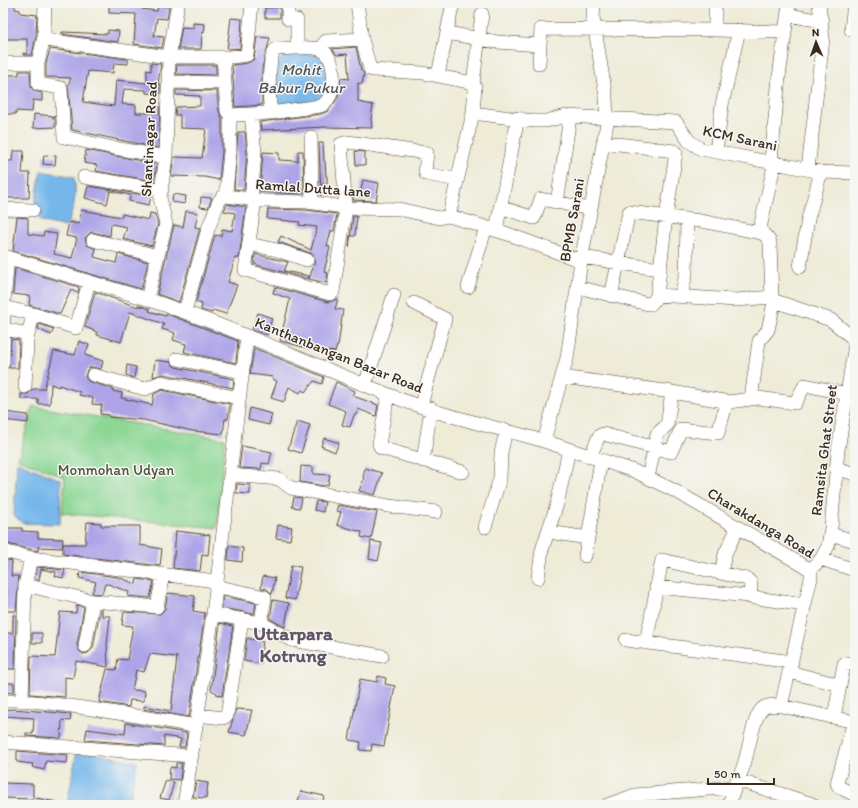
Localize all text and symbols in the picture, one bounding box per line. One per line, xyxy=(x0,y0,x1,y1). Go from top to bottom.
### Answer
north arrow xyxy=(796,22,836,62)
text: N xyxy=(812,26,820,39)
water label: Mohit Babur Pukur xyxy=(258,60,346,97)
street label: Shantinagar Road xyxy=(137,80,161,197)
street label: KCM Sarani xyxy=(701,121,779,155)
street label: Ramlal Dutta lane xyxy=(255,175,371,201)
street label: BPMB Sarani xyxy=(556,177,588,263)
street label: Kanthanbangan Bazar Road xyxy=(252,313,426,397)
street label: Ramsita Ghat Street xyxy=(807,383,841,517)
park label: Monmohan Udyan xyxy=(58,461,175,479)
street label: Charakdanga Road xyxy=(704,484,819,563)
district label: Uttarpara Kotrung xyxy=(253,622,333,667)
scale bar xyxy=(708,760,774,786)
text: 50 m xyxy=(714,767,740,781)

